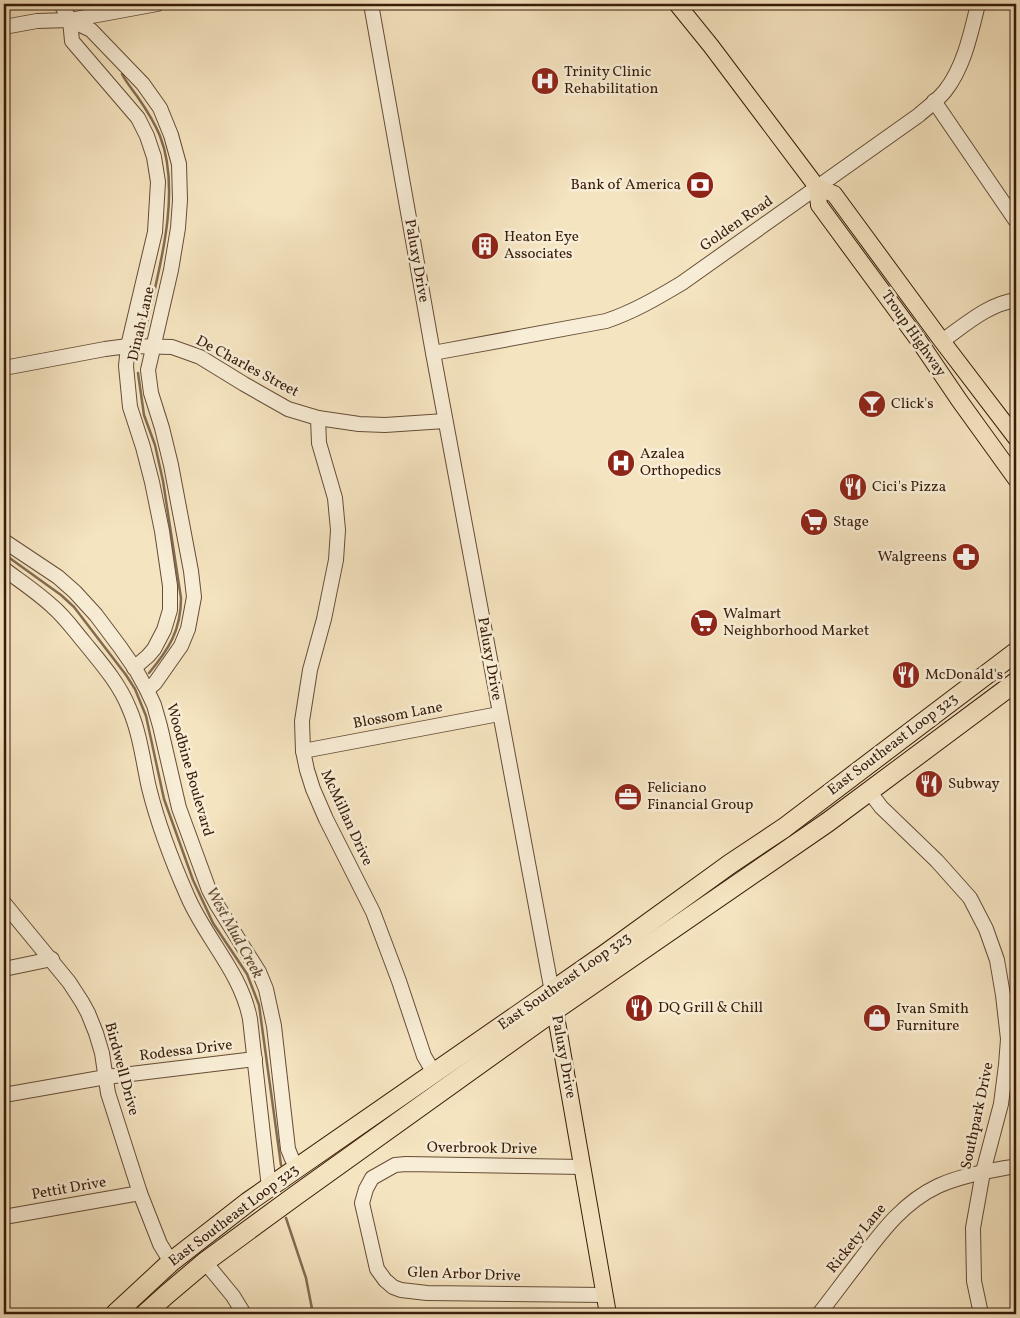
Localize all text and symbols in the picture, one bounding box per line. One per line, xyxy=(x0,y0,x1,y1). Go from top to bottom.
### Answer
place label: Trinity Clinic Rehabilitation xyxy=(564,62,658,100)
hospital icon: Trinity Clinic Rehabilitation xyxy=(530,66,560,96)
bank icon: Bank of America xyxy=(685,170,715,200)
place label: Bank of America xyxy=(571,175,681,196)
street label: Golden Road xyxy=(696,191,778,257)
street label: Paluxy Drive xyxy=(398,218,434,304)
place label: Heaton Eye Associates xyxy=(504,227,579,265)
building icon: Heaton Eye Associates xyxy=(470,231,500,261)
street label: Dinah Lane xyxy=(123,285,161,363)
street label: Troup Highway xyxy=(875,287,951,381)
street label: De Charles Street xyxy=(192,331,302,403)
bar icon: Click's xyxy=(857,389,887,419)
place label: Click's xyxy=(891,394,934,415)
place label: Azalea Orthopedics xyxy=(640,444,721,482)
hospital icon: Azalea Orthopedics xyxy=(606,448,636,478)
restaurant icon: Cici's Pizza xyxy=(838,472,868,502)
place label: Cici's Pizza xyxy=(872,477,946,498)
supermarket icon: Stage xyxy=(799,507,829,537)
place label: Stage xyxy=(833,512,869,533)
pharmacy icon: Walgreens xyxy=(951,542,981,572)
place label: Walgreens xyxy=(878,547,947,568)
place label: Walmart Neighborhood Market xyxy=(723,604,869,642)
supermarket icon: Walmart Neighborhood Market xyxy=(689,608,719,638)
street label: Paluxy Drive xyxy=(471,616,507,702)
restaurant icon: McDonald's xyxy=(891,660,921,690)
place label: McDonald's xyxy=(925,665,1003,686)
street label: East Southeast Loop 323 xyxy=(823,689,963,801)
street label: Blossom Lane xyxy=(351,697,445,735)
street label: Woodbine Boulevard xyxy=(160,701,218,839)
street label: McMillan Drive xyxy=(315,766,377,870)
restaurant icon: Subway xyxy=(914,769,944,799)
place label: Subway xyxy=(948,774,1000,795)
place label: Feliciano Financial Group xyxy=(647,778,753,816)
office icon: Feliciano Financial Group xyxy=(613,782,643,812)
water label: West Mud Creek xyxy=(200,883,268,983)
street label: East Southeast Loop 323 xyxy=(494,928,636,1036)
restaurant icon: DQ Grill & Chill xyxy=(624,993,654,1023)
place label: DQ Grill & Chill xyxy=(658,998,763,1019)
place label: Ivan Smith Furniture xyxy=(896,999,969,1037)
shop icon: Ivan Smith Furniture xyxy=(862,1003,892,1033)
street label: Paluxy Drive xyxy=(545,1014,581,1100)
street label: Birdwell Drive xyxy=(98,1020,144,1118)
street label: Rodessa Drive xyxy=(138,1035,234,1067)
street label: Southpark Drive xyxy=(956,1060,1000,1172)
street label: Overbrook Drive xyxy=(427,1138,537,1160)
street label: East Southeast Loop 323 xyxy=(164,1160,304,1272)
street label: Pettit Drive xyxy=(30,1172,108,1206)
street label: Rickety Lane xyxy=(822,1200,892,1278)
street label: Glen Arbor Drive xyxy=(407,1263,521,1287)

